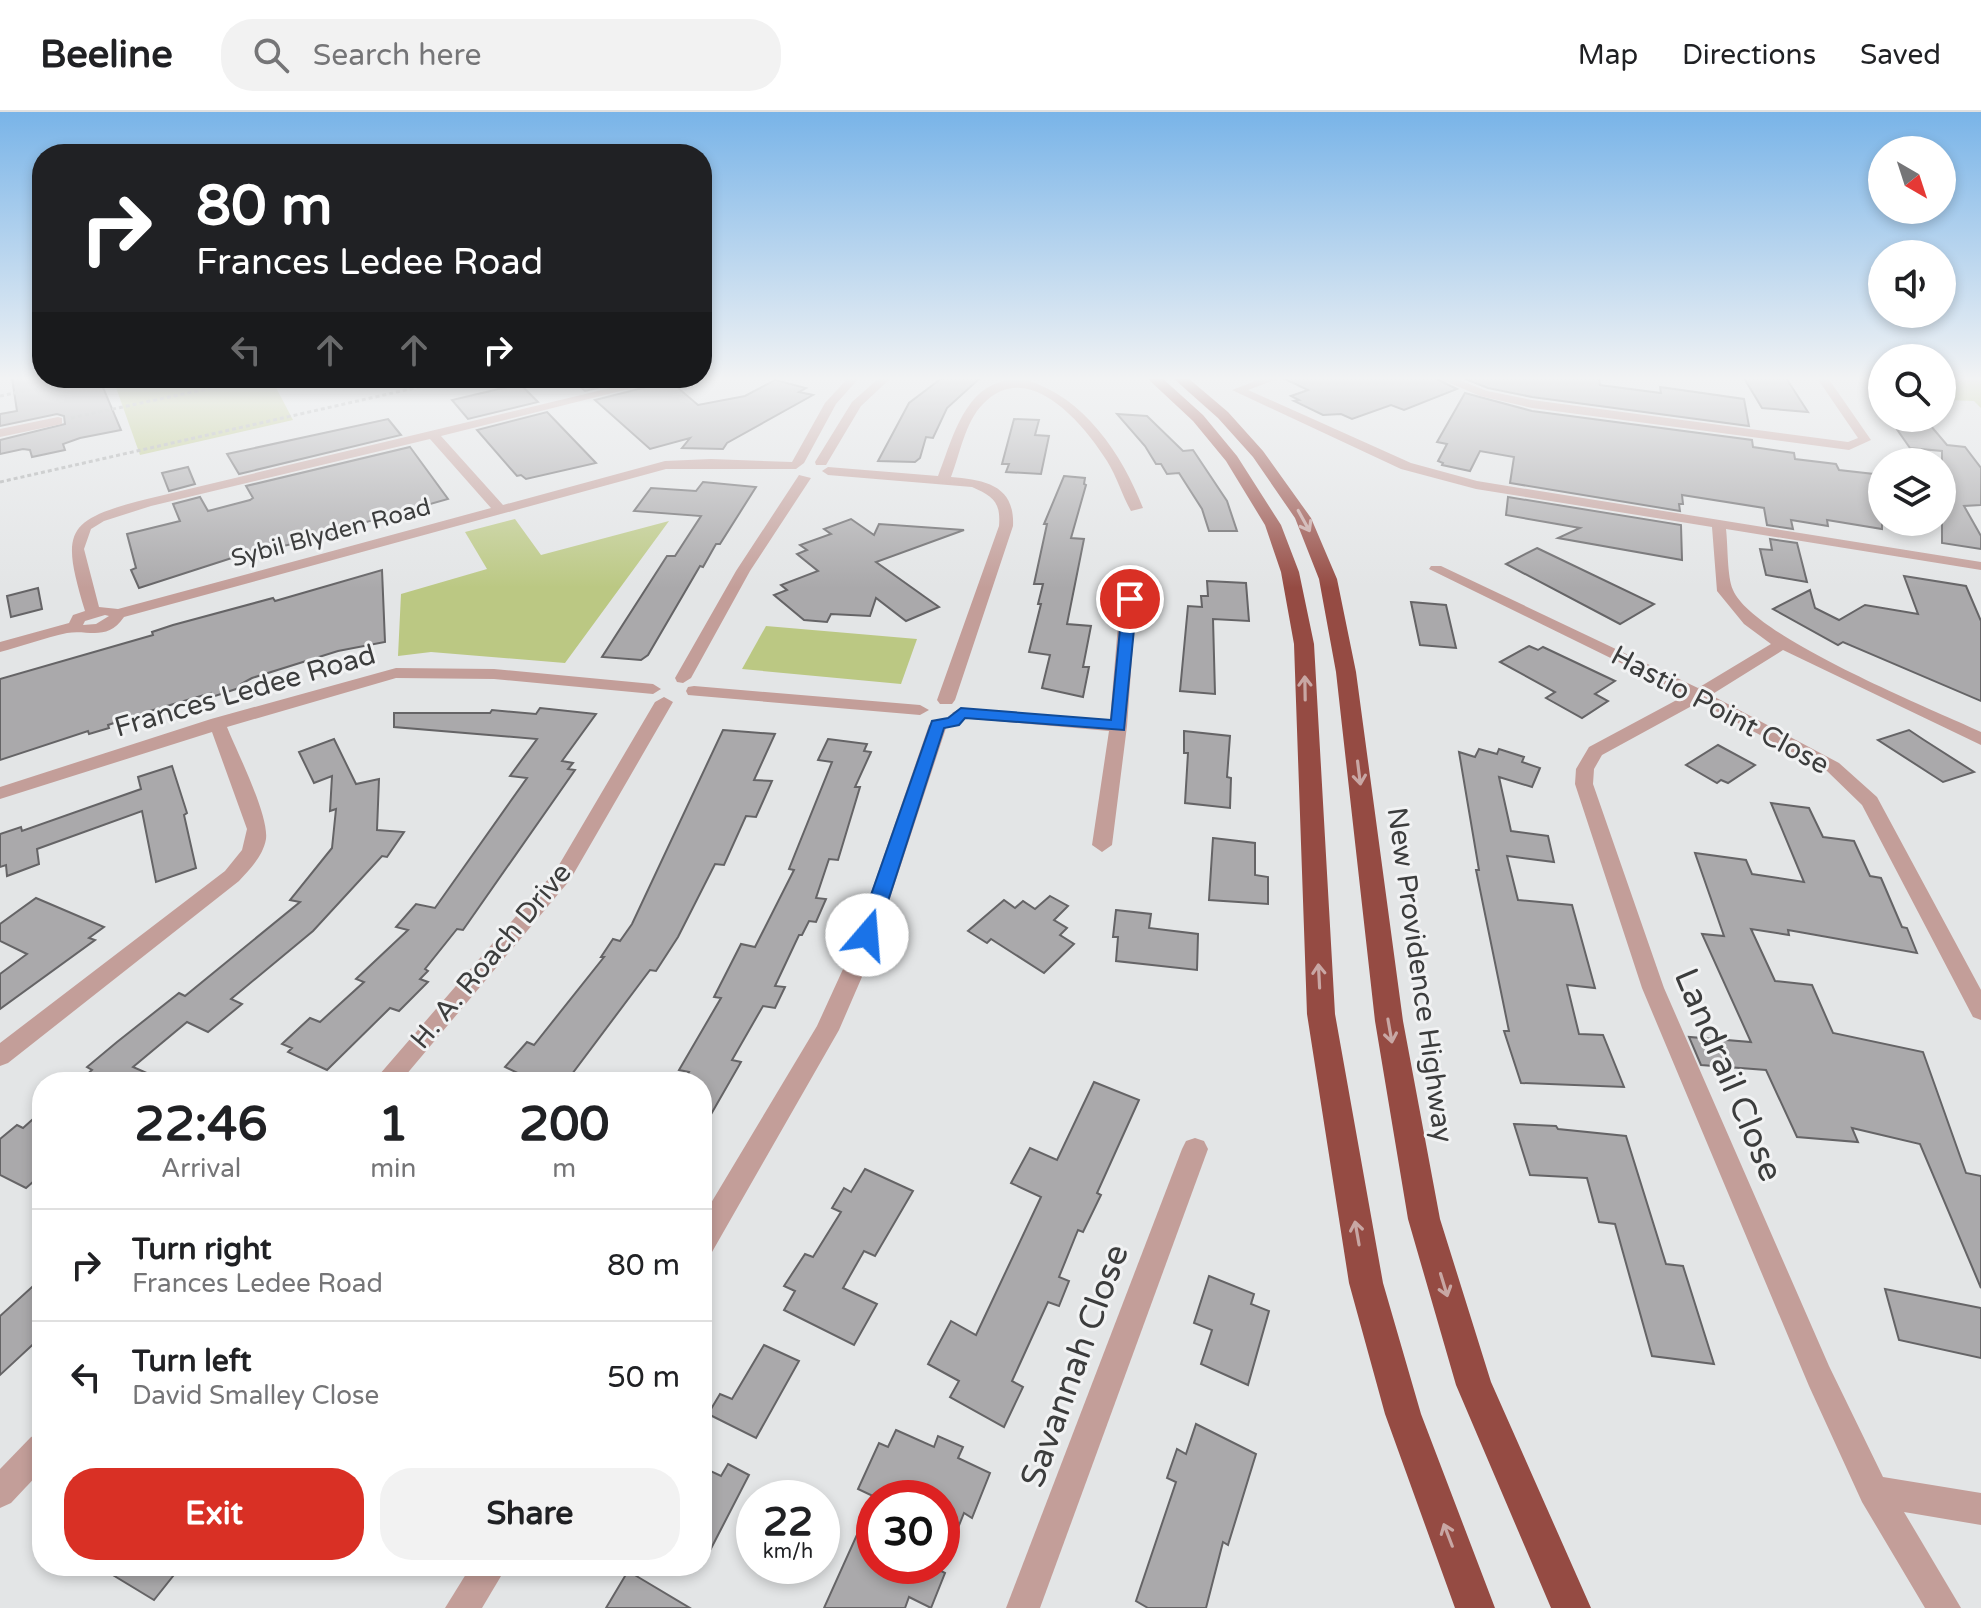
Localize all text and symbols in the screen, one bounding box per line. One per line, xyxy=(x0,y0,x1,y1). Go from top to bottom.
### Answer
search box xyxy=(221,19,781,91)
text: Beeline xyxy=(40,32,173,78)
icon: search xyxy=(249,33,293,77)
text: Search here xyxy=(313,37,481,74)
text: Map xyxy=(1578,38,1638,72)
text: Directions xyxy=(1682,38,1816,72)
text: Saved xyxy=(1860,38,1941,72)
north arrow xyxy=(1868,136,1956,224)
map controls xyxy=(1868,136,1956,536)
text: 80 m xyxy=(196,173,332,240)
icon: right xyxy=(64,176,168,280)
button: sound xyxy=(1868,240,1956,328)
text: Frances Ledee Road xyxy=(196,241,543,284)
icon: left xyxy=(224,328,268,372)
icon: ahead xyxy=(308,328,352,372)
icon: ahead xyxy=(392,328,436,372)
icon: right xyxy=(476,328,520,372)
button: search xyxy=(1868,344,1956,432)
button: layers xyxy=(1868,448,1956,536)
street label: Sybil Blyden Road xyxy=(228,492,434,574)
one-way arrow xyxy=(1296,509,1312,532)
pin xyxy=(1096,565,1164,633)
icon: arrive xyxy=(1108,577,1152,621)
street label: Frances Ledee Road xyxy=(110,637,380,745)
street label: Hastio Point Close xyxy=(1605,638,1835,782)
one-way arrow xyxy=(1297,675,1313,702)
one-way arrow xyxy=(1352,760,1367,785)
street label: New Providence Highway xyxy=(1380,805,1460,1145)
street label: H. A. Roach Drive xyxy=(403,856,579,1056)
position arrow xyxy=(825,893,909,977)
street label: Landrail Close xyxy=(1665,962,1791,1188)
one-way arrow xyxy=(1311,963,1326,990)
one-way arrow xyxy=(1384,1018,1399,1043)
text: 22:46 xyxy=(135,1096,268,1154)
text: 1 xyxy=(378,1096,408,1154)
text: 200 xyxy=(519,1096,609,1154)
text: Arrival xyxy=(161,1153,241,1184)
text: min xyxy=(370,1153,416,1184)
text: m xyxy=(552,1153,576,1184)
one-way arrow xyxy=(1349,1221,1364,1246)
text: Turn right xyxy=(132,1231,272,1268)
street label: Savannah Close xyxy=(1012,1239,1138,1493)
icon: right xyxy=(64,1243,108,1287)
text: 80 m xyxy=(607,1247,680,1284)
text: Frances Ledee Road xyxy=(132,1268,383,1299)
one-way arrow xyxy=(1437,1272,1452,1298)
text: Turn left xyxy=(132,1343,251,1380)
icon: left xyxy=(64,1355,108,1399)
text: 50 m xyxy=(607,1359,680,1396)
text: David Smalley Close xyxy=(132,1380,379,1411)
button: Exit xyxy=(64,1468,364,1560)
button: Share xyxy=(380,1468,680,1560)
speed limit sign: 30 xyxy=(856,1480,960,1584)
text: 22 xyxy=(763,1498,813,1546)
one-way arrow xyxy=(1440,1523,1454,1548)
text: km/h xyxy=(763,1540,813,1564)

